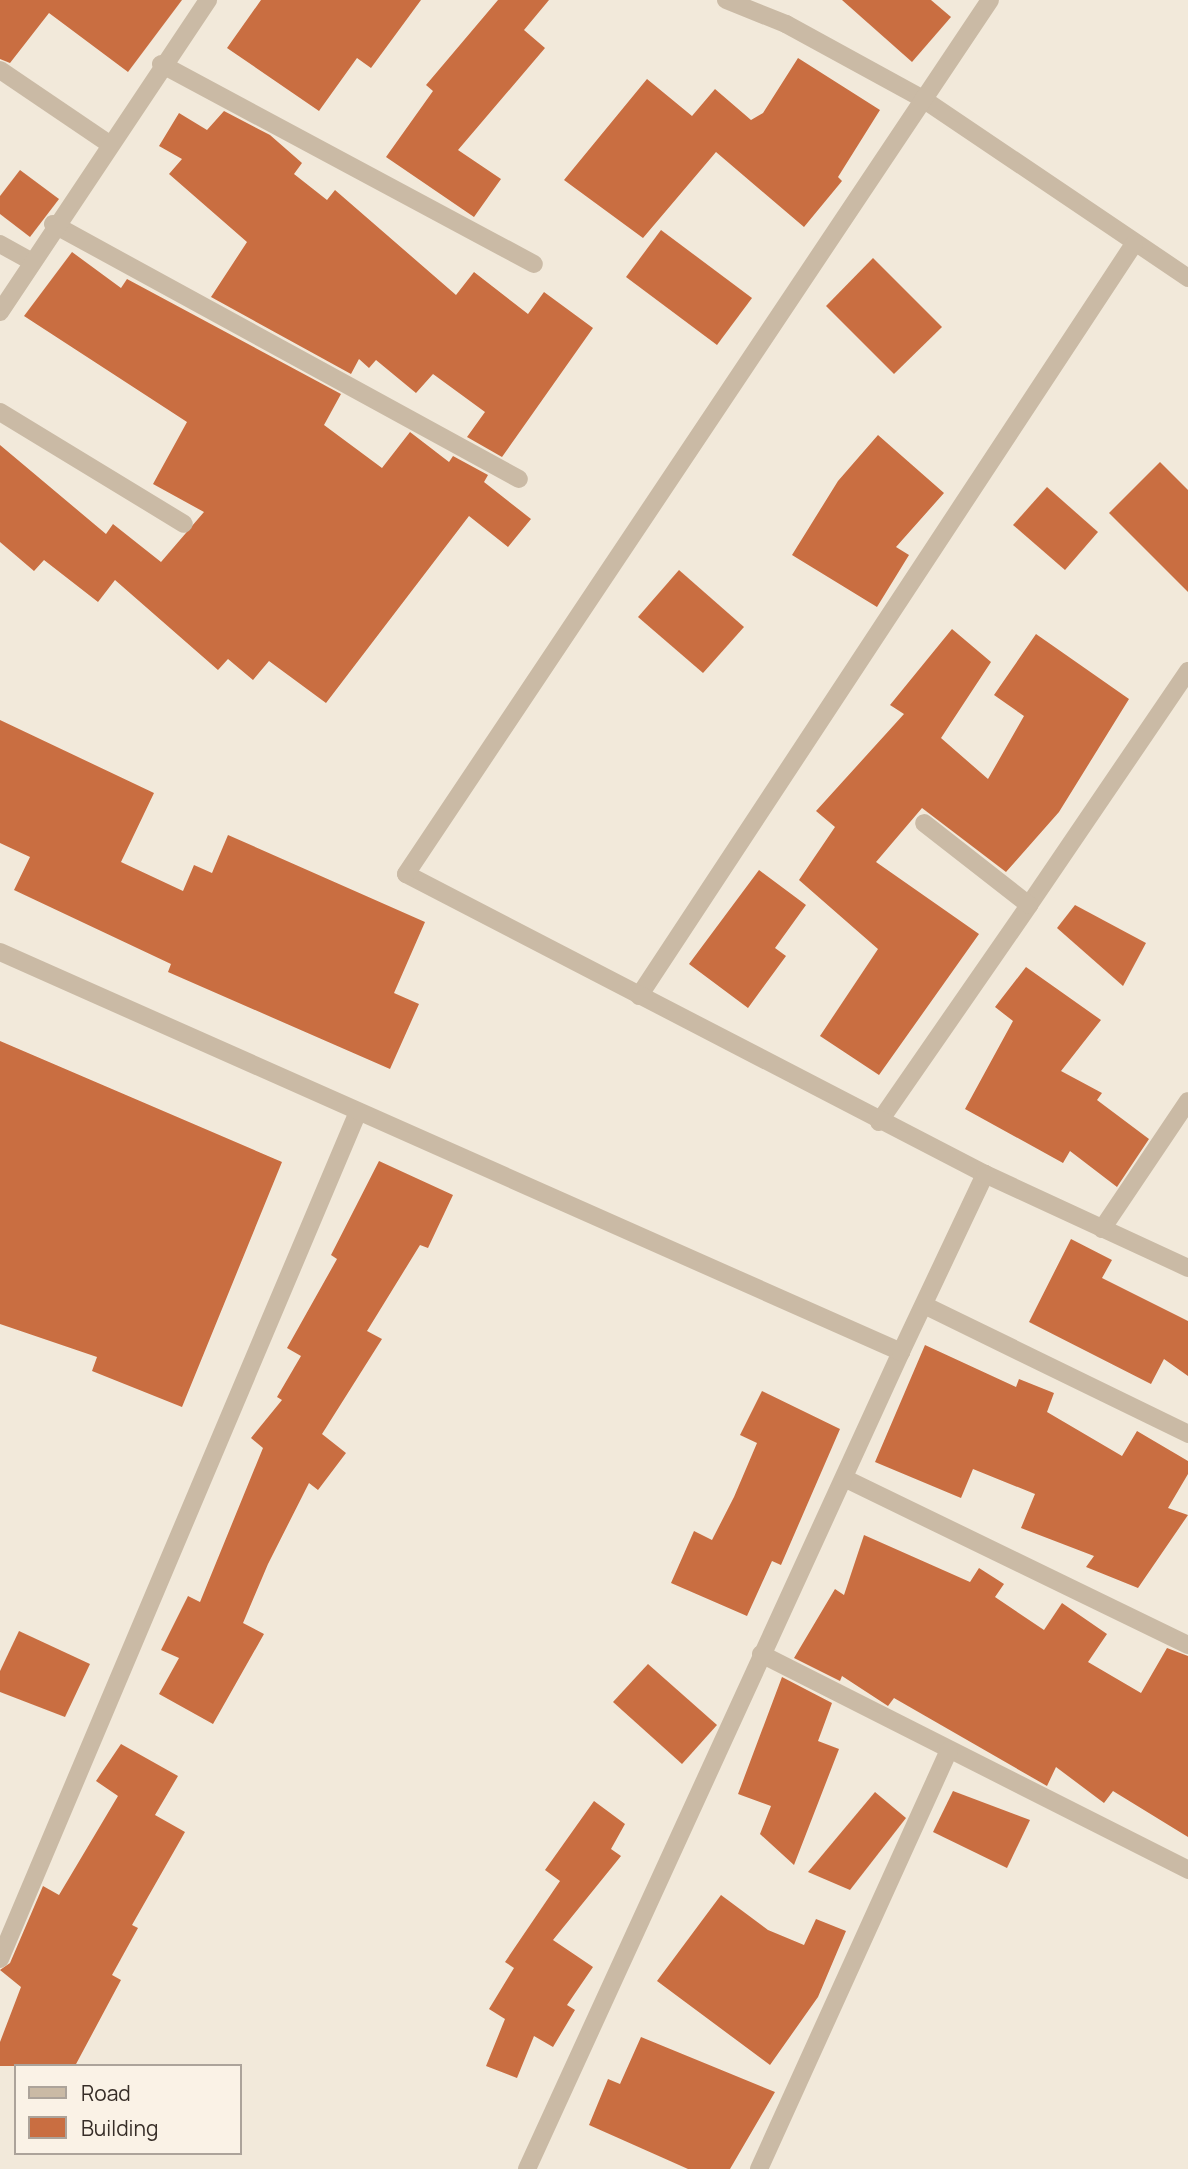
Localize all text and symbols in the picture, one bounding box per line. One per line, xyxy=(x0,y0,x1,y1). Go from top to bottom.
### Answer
legend xyxy=(14,2064,242,2155)
text: Road xyxy=(81,2079,131,2107)
text: Building xyxy=(81,2114,158,2142)

